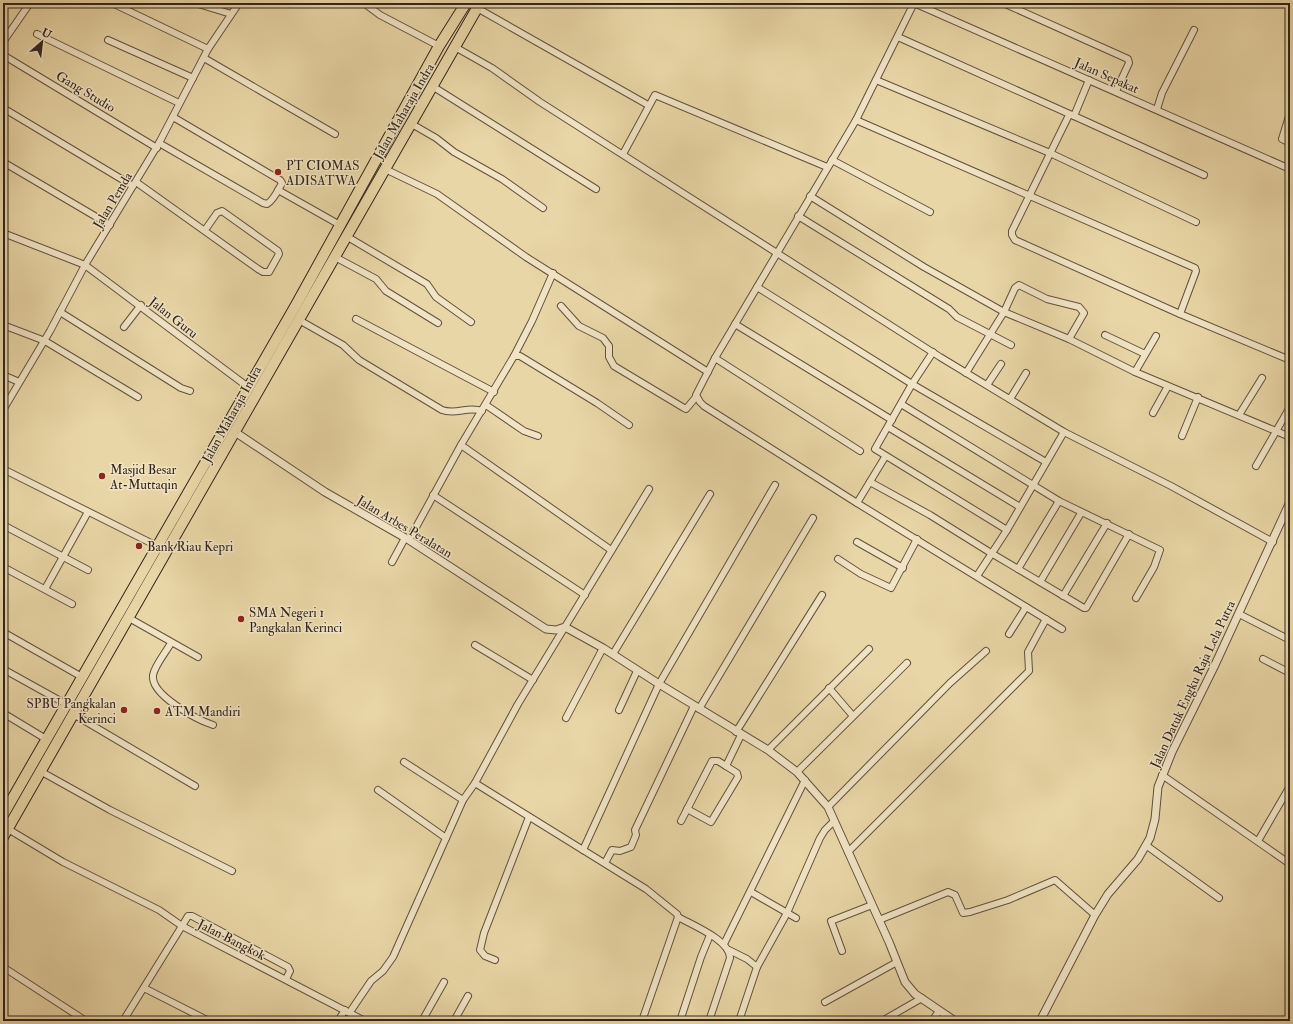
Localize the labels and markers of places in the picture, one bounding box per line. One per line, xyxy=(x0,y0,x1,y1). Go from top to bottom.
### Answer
place label: PT CIOMAS ADISATWA xyxy=(285,158,359,189)
marker: PT CIOMAS ADISATWA xyxy=(273,167,283,177)
place label: Masjid Besar At-Muttaqin xyxy=(109,462,178,493)
marker: Masjid Besar At-Muttaqin xyxy=(97,471,107,481)
place label: Bank Riau Kepri xyxy=(147,539,234,556)
marker: Bank Riau Kepri xyxy=(134,541,144,551)
place label: SMA Negeri 1 Pangkalan Kerinci xyxy=(249,605,343,636)
marker: SMA Negeri 1 Pangkalan Kerinci xyxy=(236,614,246,624)
place label: SPBU Pangkalan Kerinci xyxy=(27,696,117,727)
place label: ATM Mandiri xyxy=(164,704,241,720)
marker: SPBU Pangkalan Kerinci xyxy=(119,705,129,715)
marker: ATM Mandiri xyxy=(152,706,162,716)

